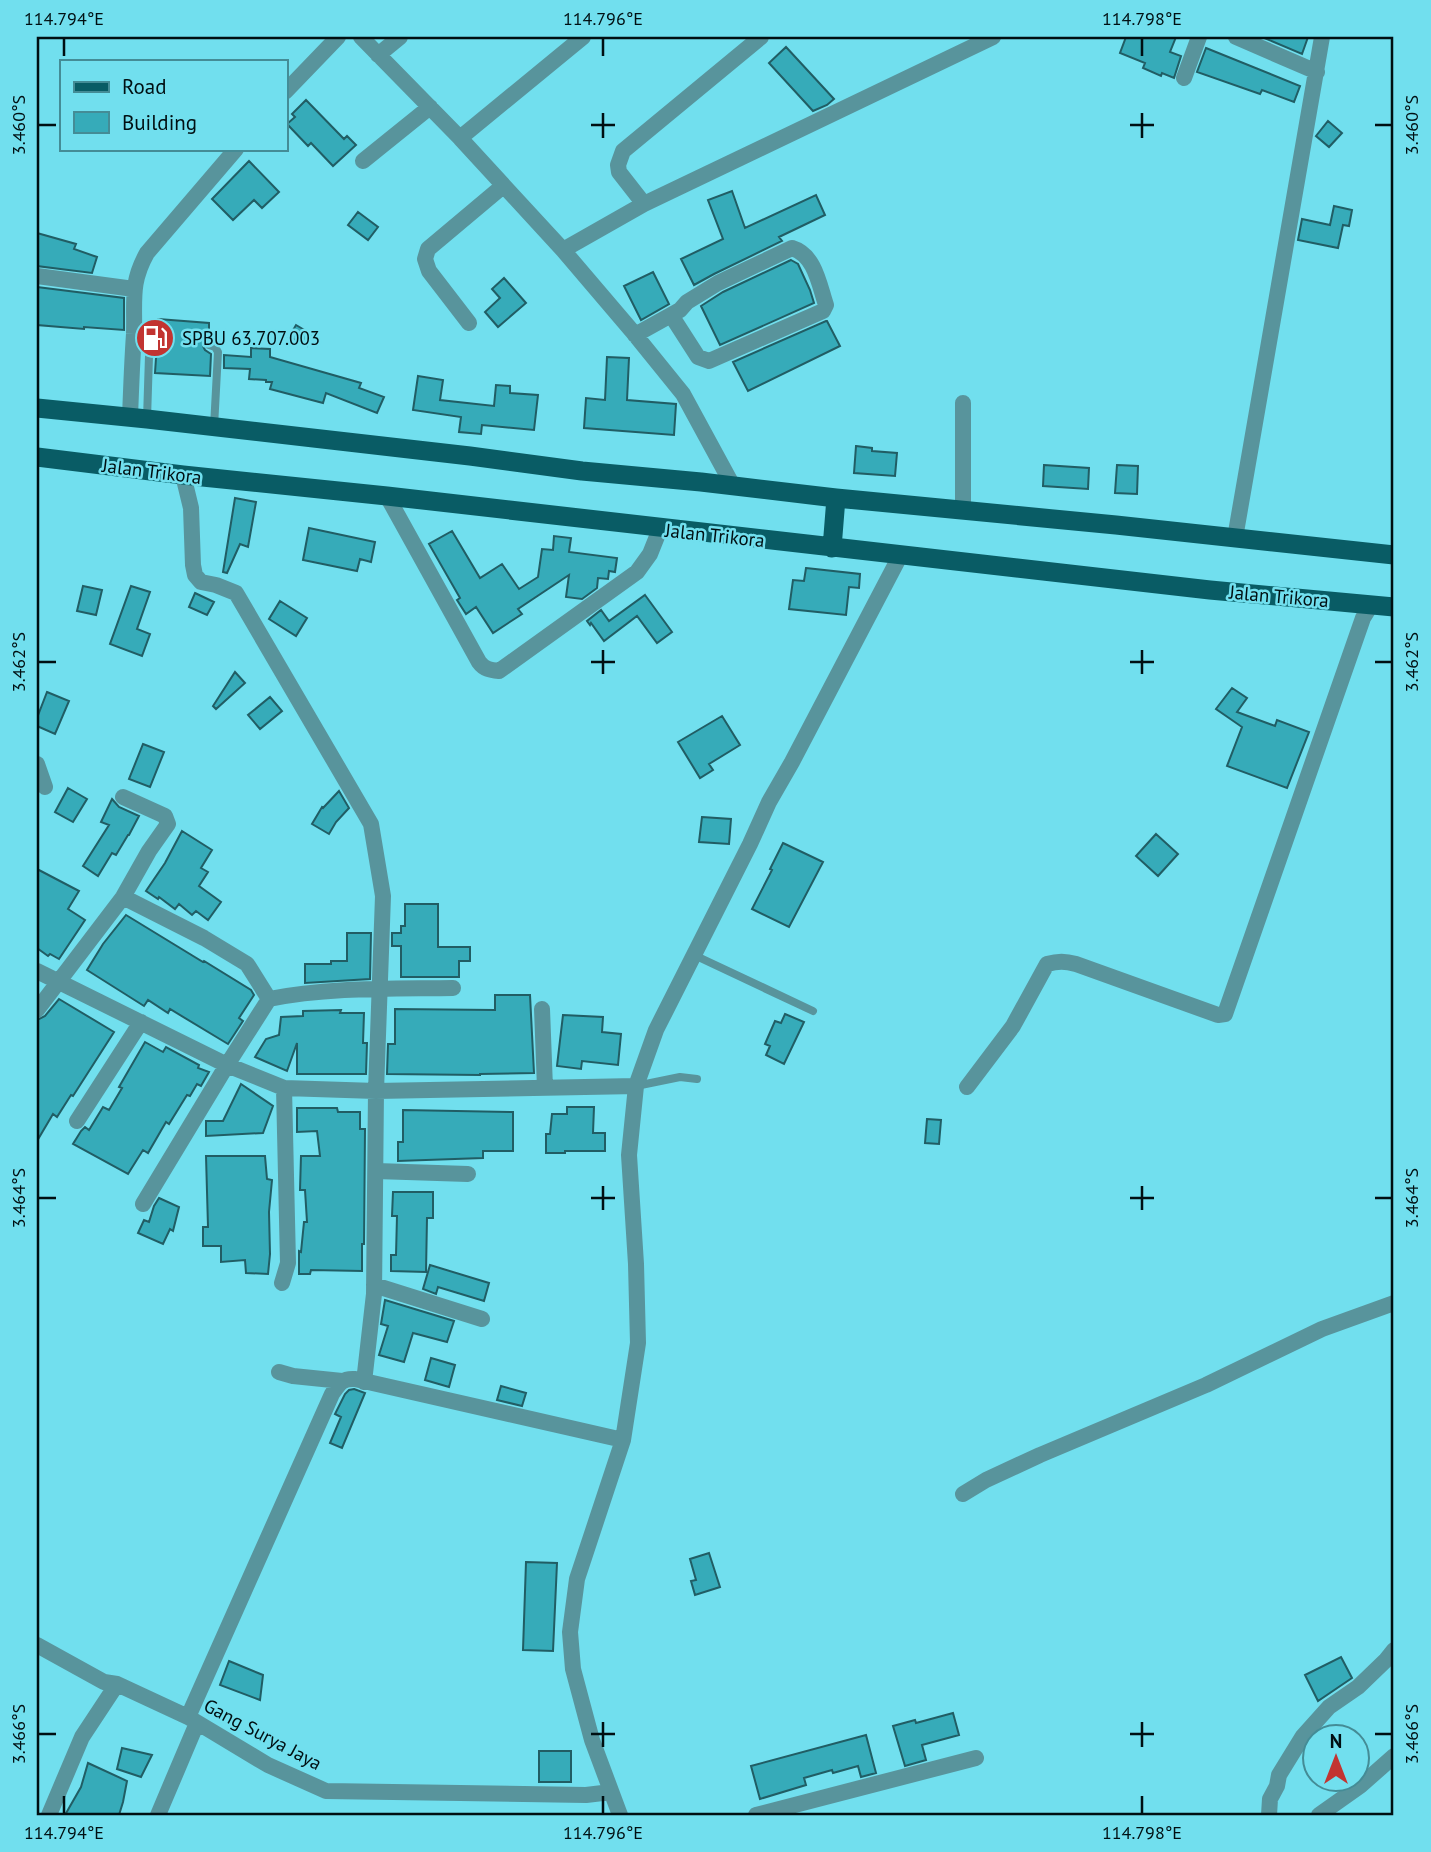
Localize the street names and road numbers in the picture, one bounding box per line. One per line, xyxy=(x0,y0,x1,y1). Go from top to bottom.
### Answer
street label: Jalan Trikora xyxy=(100,453,203,489)
street label: Jalan Trikora xyxy=(663,518,766,552)
street label: Jalan Trikora xyxy=(1227,580,1330,612)
street label: Gang Surya Jaya xyxy=(200,1693,326,1775)

